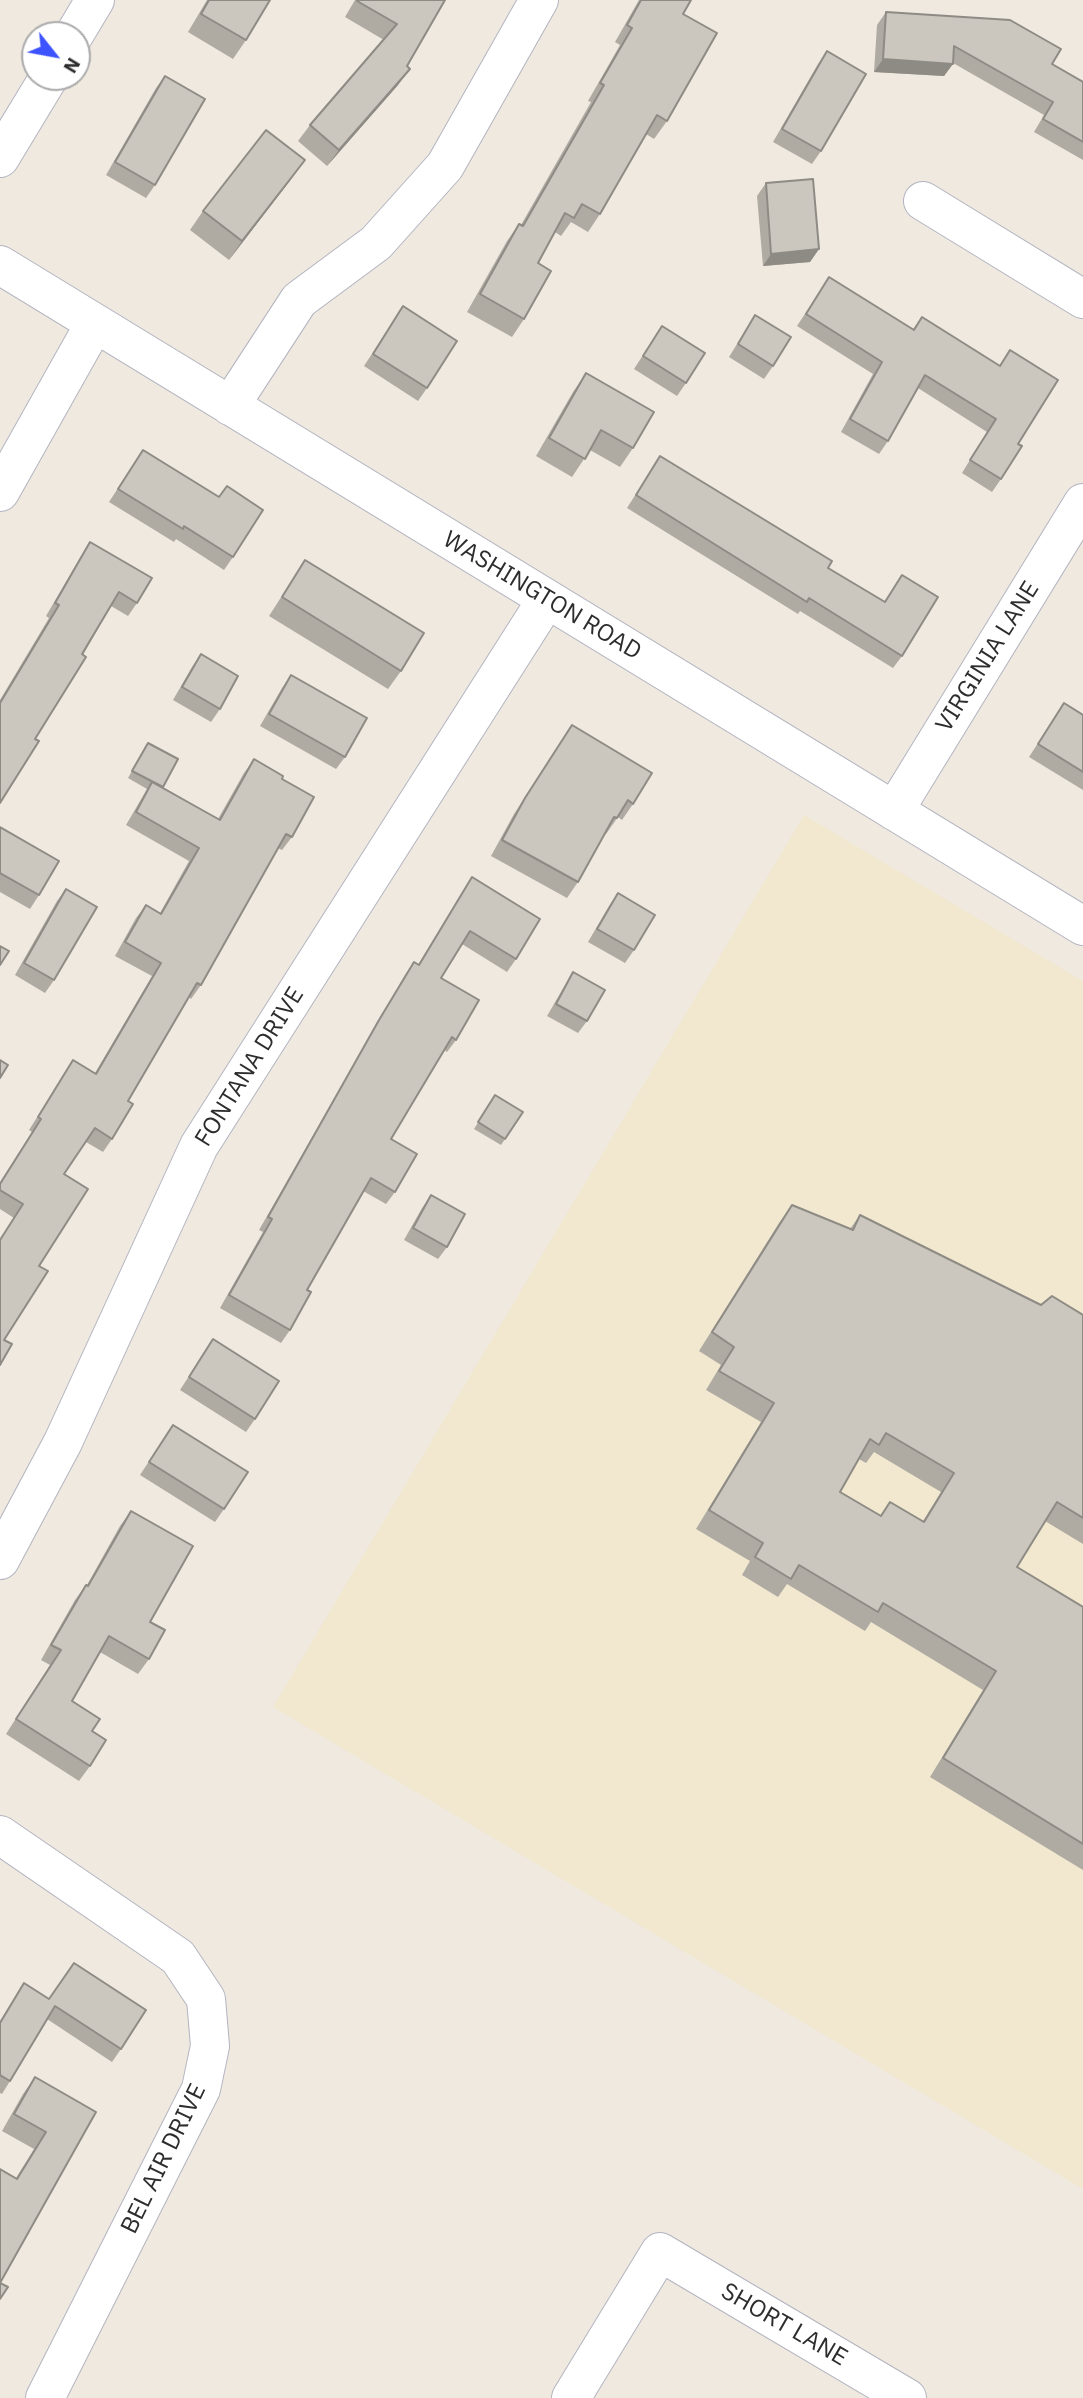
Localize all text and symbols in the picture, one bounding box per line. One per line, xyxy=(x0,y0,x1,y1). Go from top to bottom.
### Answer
north arrow xyxy=(21,21,91,91)
text: N xyxy=(58,54,86,78)
street label: WASHINGTON ROAD xyxy=(438,525,646,667)
street label: VIRGINIA LANE xyxy=(930,576,1046,738)
street label: FONTANA DRIVE xyxy=(190,982,310,1152)
street label: BEL AIR DRIVE xyxy=(115,2079,213,2239)
street label: SHORT LANE xyxy=(716,2277,852,2373)

